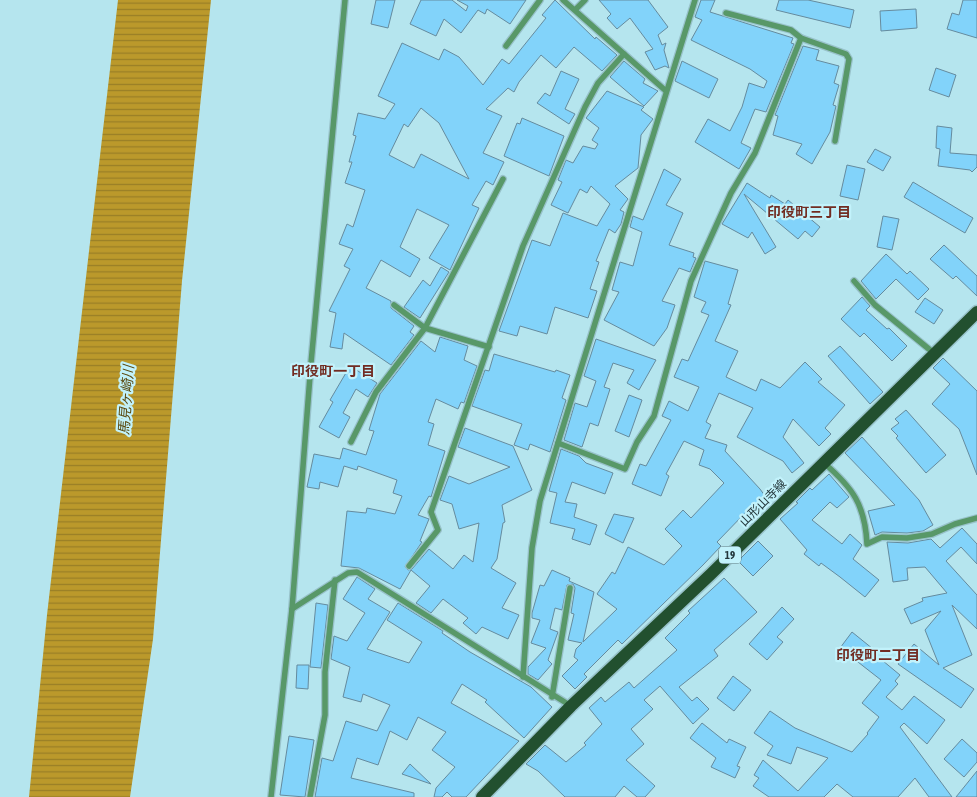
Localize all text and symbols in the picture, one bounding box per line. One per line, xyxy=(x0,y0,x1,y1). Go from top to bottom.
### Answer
district label: 印役町三丁目 xyxy=(767,204,851,220)
water label: 馬見ヶ崎川 xyxy=(116,363,137,435)
district label: 印役町一丁目 xyxy=(291,363,375,379)
street label: 山形山寺線 xyxy=(737,477,789,529)
road number: 19 xyxy=(719,546,741,564)
district label: 印役町二丁目 xyxy=(836,647,920,663)

